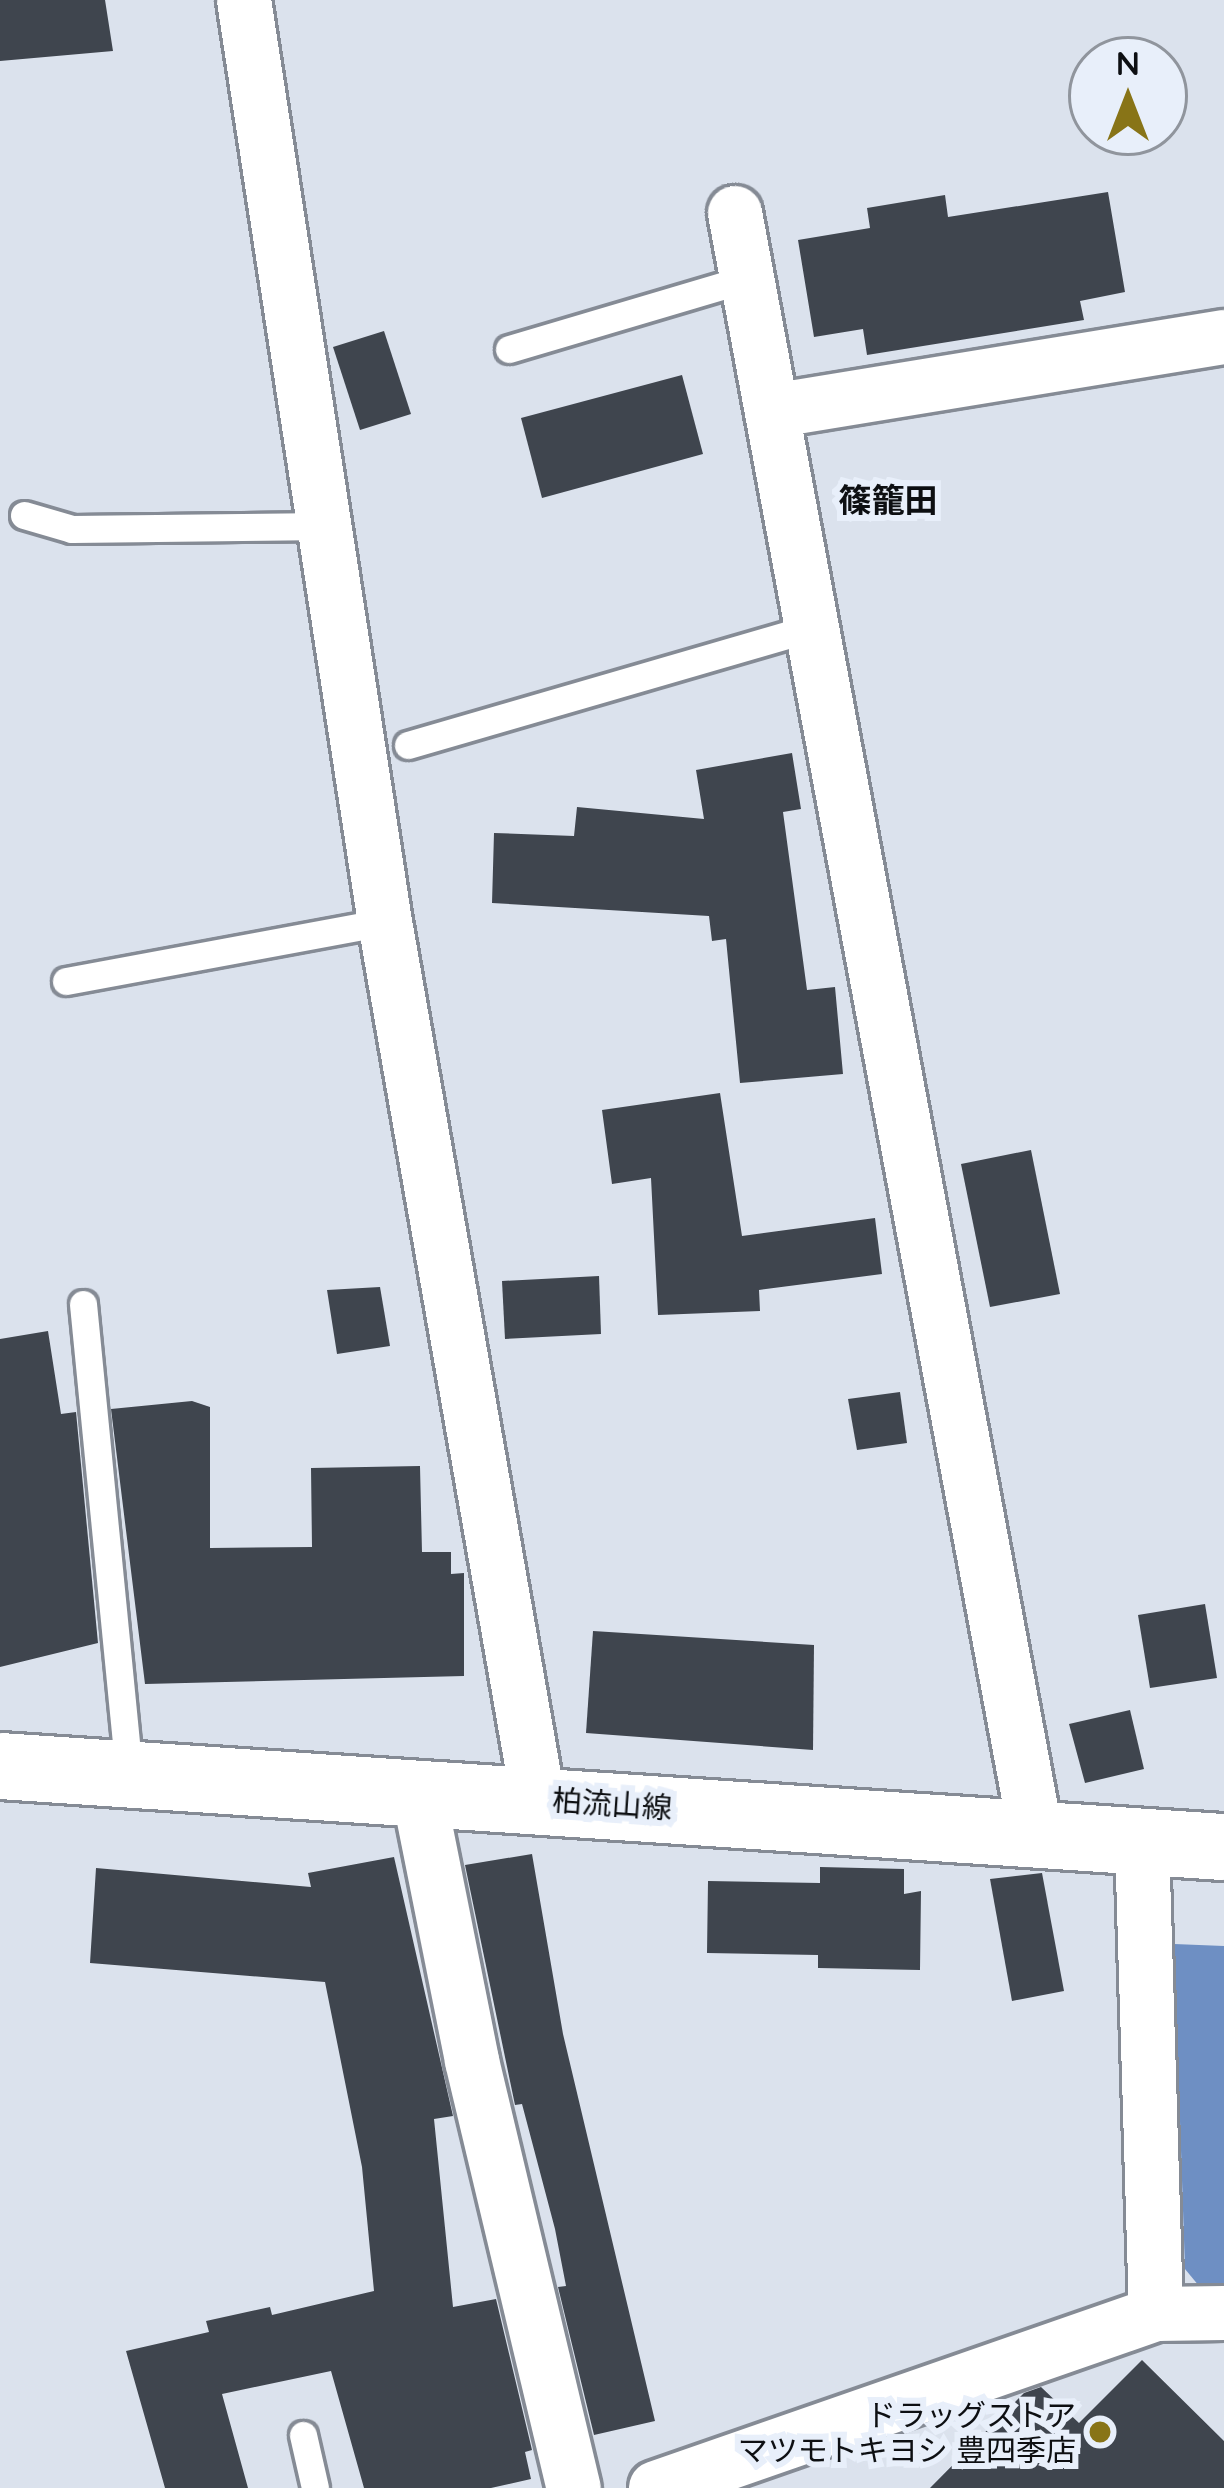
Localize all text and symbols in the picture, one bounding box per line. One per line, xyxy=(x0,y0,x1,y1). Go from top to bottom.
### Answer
north arrow xyxy=(1068,36,1188,156)
text: N xyxy=(1116,42,1140,83)
district label: 篠籠田 xyxy=(839,480,937,520)
street label: 柏流山線 xyxy=(551,1782,673,1826)
place label: ドラッグストア マツモトキヨシ 豊四季店 xyxy=(738,2397,1076,2468)
marker: ドラッグストア マツモトキヨシ 豊四季店 xyxy=(1087,2419,1113,2445)

